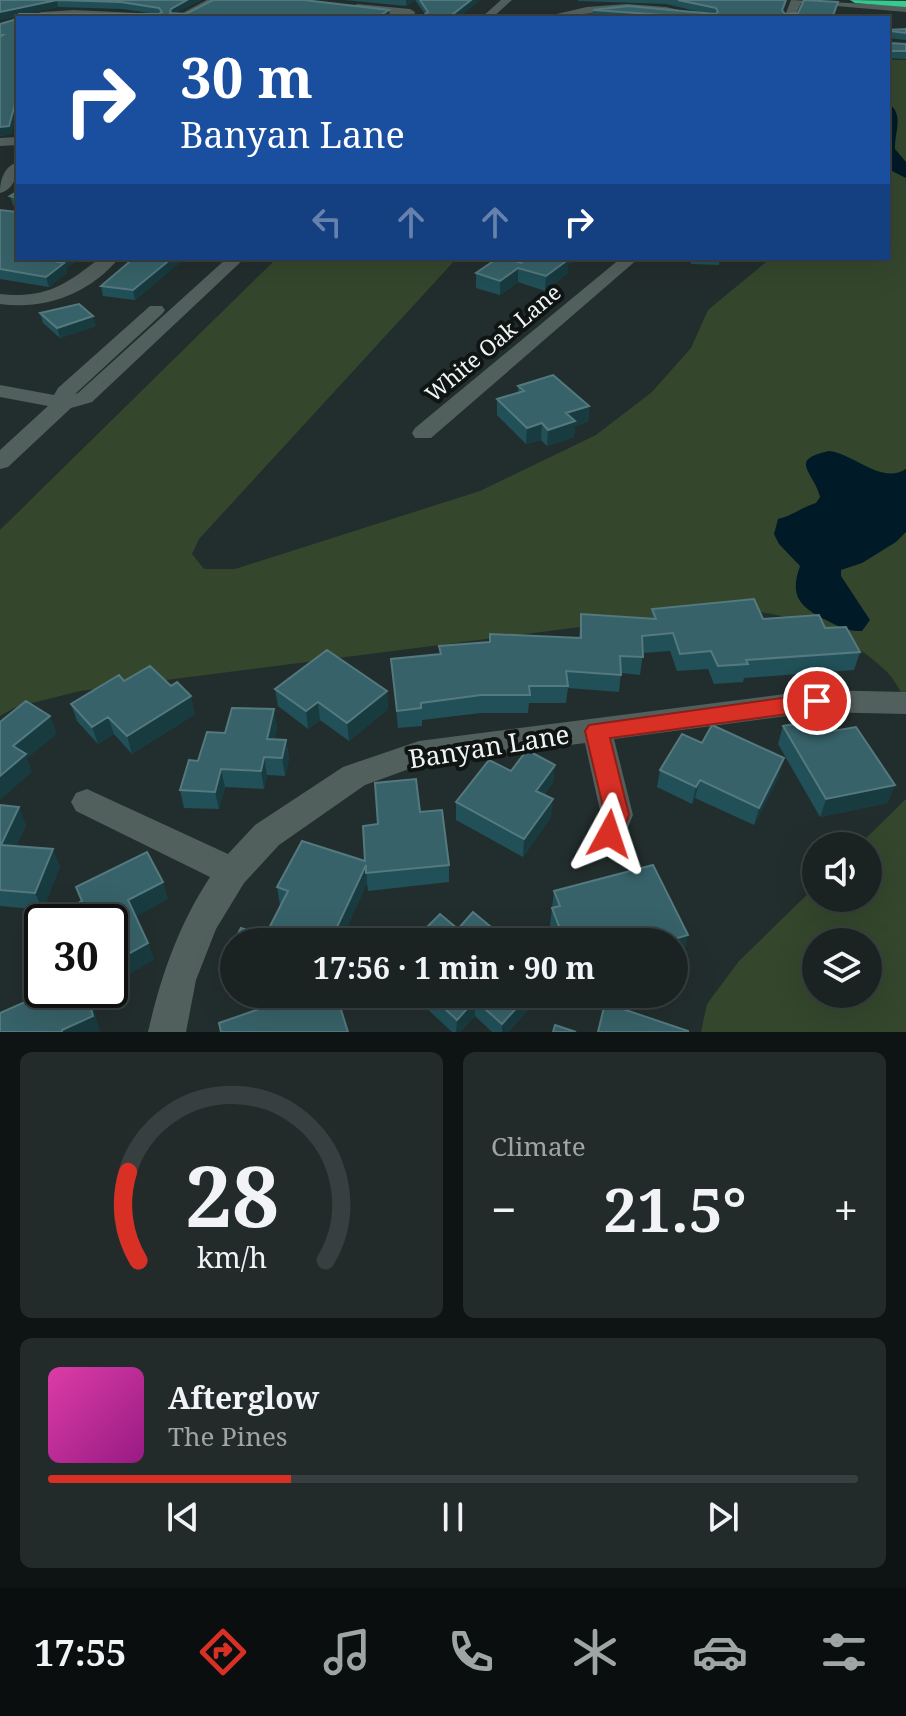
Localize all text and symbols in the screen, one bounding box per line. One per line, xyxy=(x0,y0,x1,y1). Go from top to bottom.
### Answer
text: 30 m xyxy=(180,38,313,114)
icon: right xyxy=(48,48,152,152)
text: Banyan Lane xyxy=(180,110,405,159)
icon: left xyxy=(305,200,349,244)
icon: ahead xyxy=(389,200,433,244)
icon: ahead xyxy=(473,200,517,244)
icon: right xyxy=(557,200,601,244)
street label: White Oak Lane xyxy=(418,277,567,408)
pin xyxy=(783,667,851,735)
icon: arrive xyxy=(795,679,839,723)
street label: Banyan Lane xyxy=(406,716,572,776)
position arrow xyxy=(567,792,651,876)
map controls xyxy=(802,832,882,1008)
button: sound xyxy=(802,832,882,912)
speed limit sign: 30 xyxy=(24,904,128,1008)
button: layers xyxy=(802,928,882,1008)
text: 17:56 · 1 min · 90 m xyxy=(313,947,595,988)
text: Climate xyxy=(491,1128,586,1164)
text: 28 xyxy=(184,1138,279,1251)
text: 21.5° xyxy=(603,1168,747,1250)
text: − xyxy=(491,1179,516,1239)
text: + xyxy=(833,1179,858,1239)
text: km/h xyxy=(196,1237,267,1276)
text: Afterglow xyxy=(168,1377,319,1418)
text: The Pines xyxy=(168,1418,288,1454)
icon: previous xyxy=(161,1495,205,1539)
icon: pause xyxy=(431,1495,475,1539)
icon: next xyxy=(701,1495,745,1539)
icon: directions xyxy=(195,1624,251,1680)
icon: music xyxy=(319,1624,375,1680)
icon: phone xyxy=(443,1624,499,1680)
icon: climate xyxy=(567,1624,623,1680)
icon: car xyxy=(692,1624,748,1680)
icon: filters xyxy=(816,1624,872,1680)
text: 17:55 xyxy=(34,1628,126,1677)

